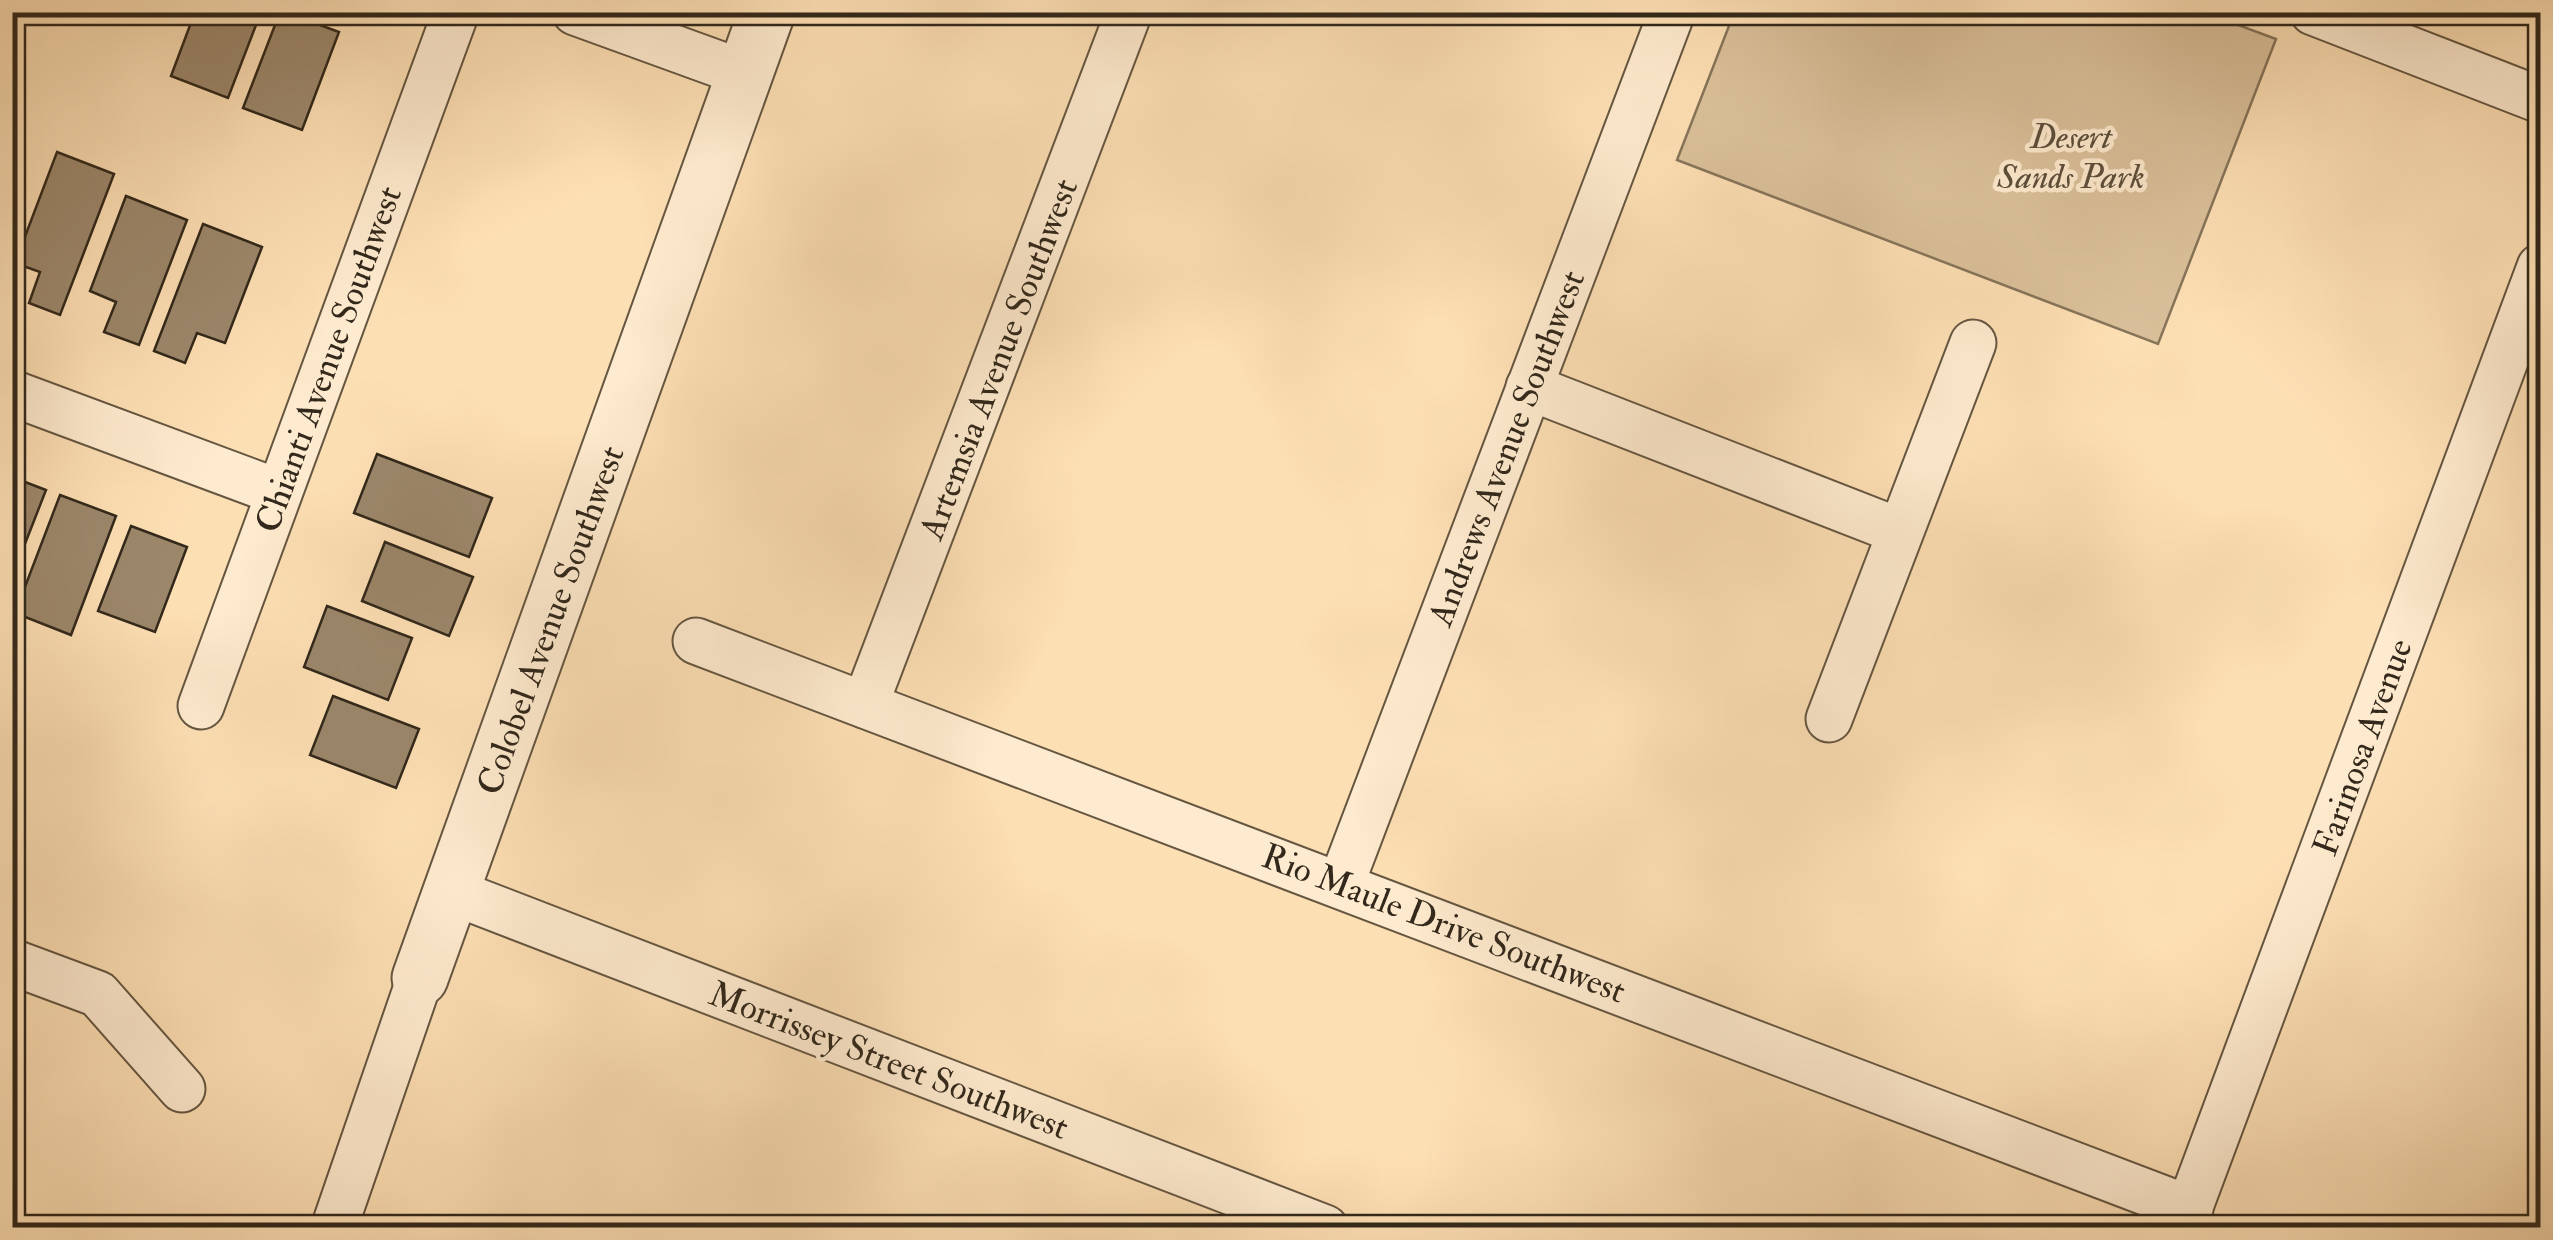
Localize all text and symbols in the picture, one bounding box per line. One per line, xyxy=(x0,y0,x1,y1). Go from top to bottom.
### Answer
park label: Desert Sands Park xyxy=(1996,115,2145,199)
street label: Artemsia Avenue Southwest xyxy=(909,173,1088,547)
street label: Chianti Avenue Southwest xyxy=(246,180,412,538)
street label: Andrews Avenue Southwest xyxy=(1418,264,1595,633)
street label: Colobel Avenue Southwest xyxy=(467,440,634,801)
street label: Farinosa Avenue xyxy=(2303,633,2423,862)
street label: Rio Maule Drive Southwest xyxy=(1256,834,1632,1014)
street label: Morrissey Street Southwest xyxy=(703,972,1075,1150)

